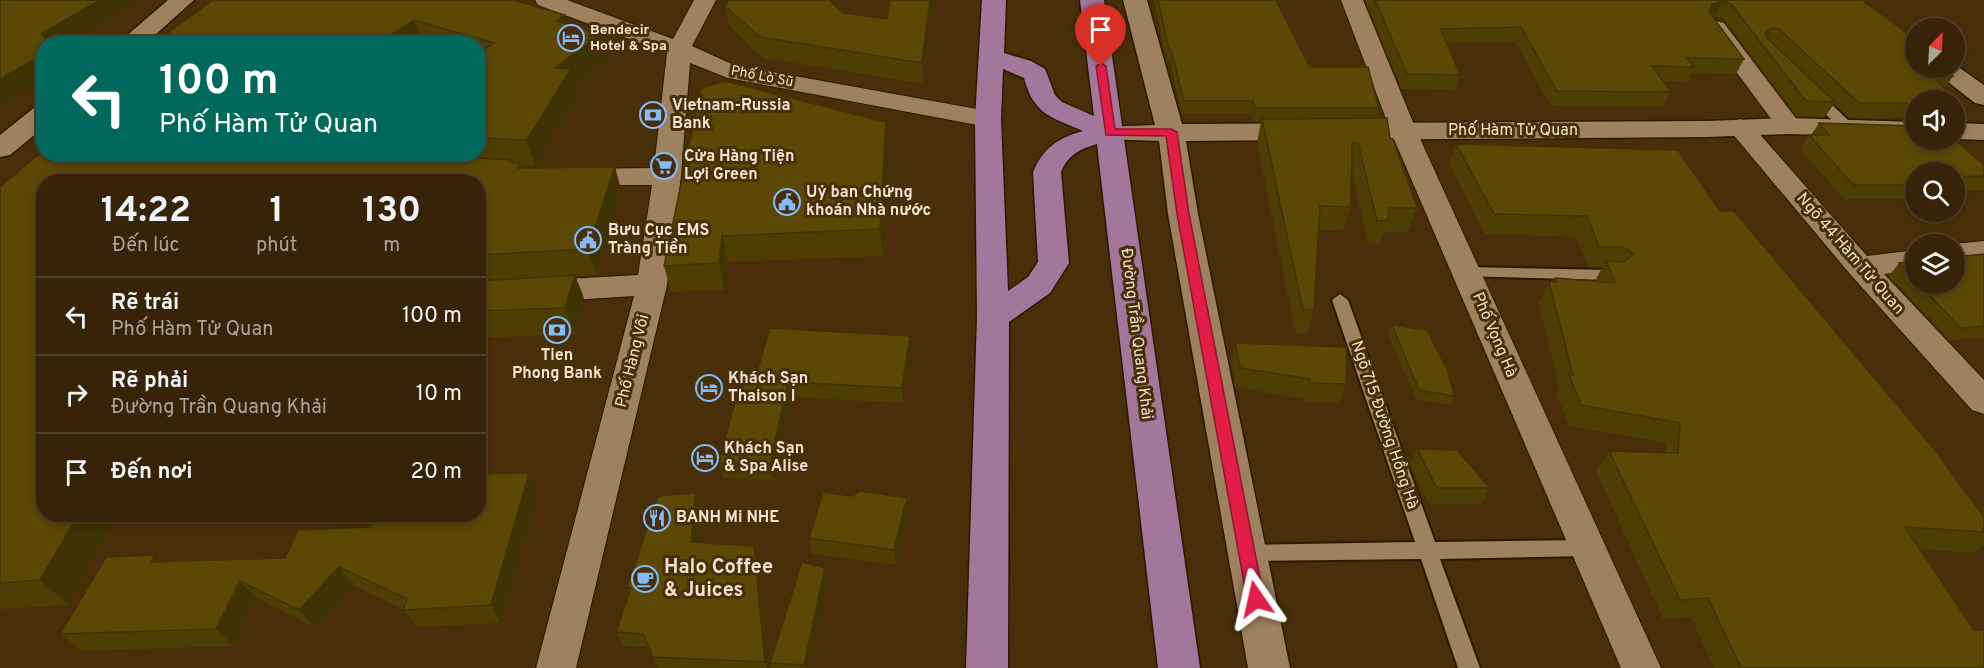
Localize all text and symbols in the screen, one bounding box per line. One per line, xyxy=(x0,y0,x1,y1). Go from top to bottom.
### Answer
pin xyxy=(1075,4,1126,66)
icon: arrive xyxy=(1084,13,1117,46)
north arrow xyxy=(1905,18,1965,78)
map controls xyxy=(1905,18,1965,294)
place label: Bendecir Hotel & Spa xyxy=(590,22,667,55)
hotel icon: Bendecir Hotel & Spa xyxy=(556,23,586,53)
text: 100 m xyxy=(159,56,278,109)
icon: left xyxy=(60,60,138,138)
street label: Phố Lò Sũ xyxy=(729,63,795,91)
button: sound xyxy=(1905,90,1965,150)
place label: Vietnam-Russia Bank xyxy=(672,96,790,134)
bank icon: Vietnam-Russia Bank xyxy=(638,100,668,130)
text: Phố Hàm Tử Quan xyxy=(159,108,378,142)
street label: Phố Hàm Tử Quan xyxy=(1448,120,1578,141)
place label: Cửa Hàng Tiện Lợi Green xyxy=(684,147,795,185)
supermarket icon: Cửa Hàng Tiện Lợi Green xyxy=(649,151,679,181)
button: search xyxy=(1905,162,1965,222)
place label: Uỷ ban Chứng khoán Nhà nước xyxy=(806,183,931,221)
public building icon: Uỷ ban Chứng khoán Nhà nước xyxy=(772,187,802,217)
text: 14:22 xyxy=(101,189,191,235)
text: 1 xyxy=(269,189,284,235)
text: 130 xyxy=(362,189,421,235)
street label: Ngõ 44 Hàm Tử Quan xyxy=(1792,189,1908,319)
place label: Bưu Cục EMS Tràng Tiền xyxy=(608,221,709,259)
public building icon: Bưu Cục EMS Tràng Tiền xyxy=(573,225,603,255)
text: Đến lúc xyxy=(112,233,180,259)
text: phút xyxy=(256,233,297,259)
text: m xyxy=(383,233,400,259)
button: layers xyxy=(1905,234,1965,294)
street label: Đường Trần Quang Khải xyxy=(1116,247,1157,421)
street label: Phố Vọng Hà xyxy=(1467,289,1522,381)
text: Rẽ trái xyxy=(111,290,179,317)
icon: left xyxy=(60,300,93,333)
text: 100 m xyxy=(402,303,462,330)
street label: Phố Hàng Vôi xyxy=(611,312,654,410)
bank icon: Tien Phong Bank xyxy=(542,315,572,345)
text: Phố Hàm Tử Quan xyxy=(111,317,273,343)
street label: Ngõ 715 Đường Hồng Hà xyxy=(1346,338,1423,512)
place label: Tien Phong Bank xyxy=(512,346,602,384)
text: Rẽ phải xyxy=(111,368,188,395)
place label: Khách Sạn Thaison I xyxy=(728,369,808,407)
hotel icon: Khách Sạn Thaison I xyxy=(694,373,724,403)
icon: right xyxy=(60,378,93,411)
text: 10 m xyxy=(416,381,462,408)
text: Đường Trần Quang Khải xyxy=(111,395,327,421)
place label: Khách Sạn & Spa Alise xyxy=(724,439,808,477)
hotel icon: Khách Sạn & Spa Alise xyxy=(690,443,720,473)
icon: arrive xyxy=(60,456,93,489)
text: Đến nơi xyxy=(111,459,192,486)
text: 20 m xyxy=(411,459,462,486)
restaurant icon: BANH Mi NHE xyxy=(642,503,672,533)
place label: BANH Mi NHE xyxy=(676,508,779,528)
place label: Halo Coffee & Juices xyxy=(664,555,773,604)
cafe icon: Halo Coffee & Juices xyxy=(630,564,660,594)
position arrow xyxy=(1224,567,1288,631)

